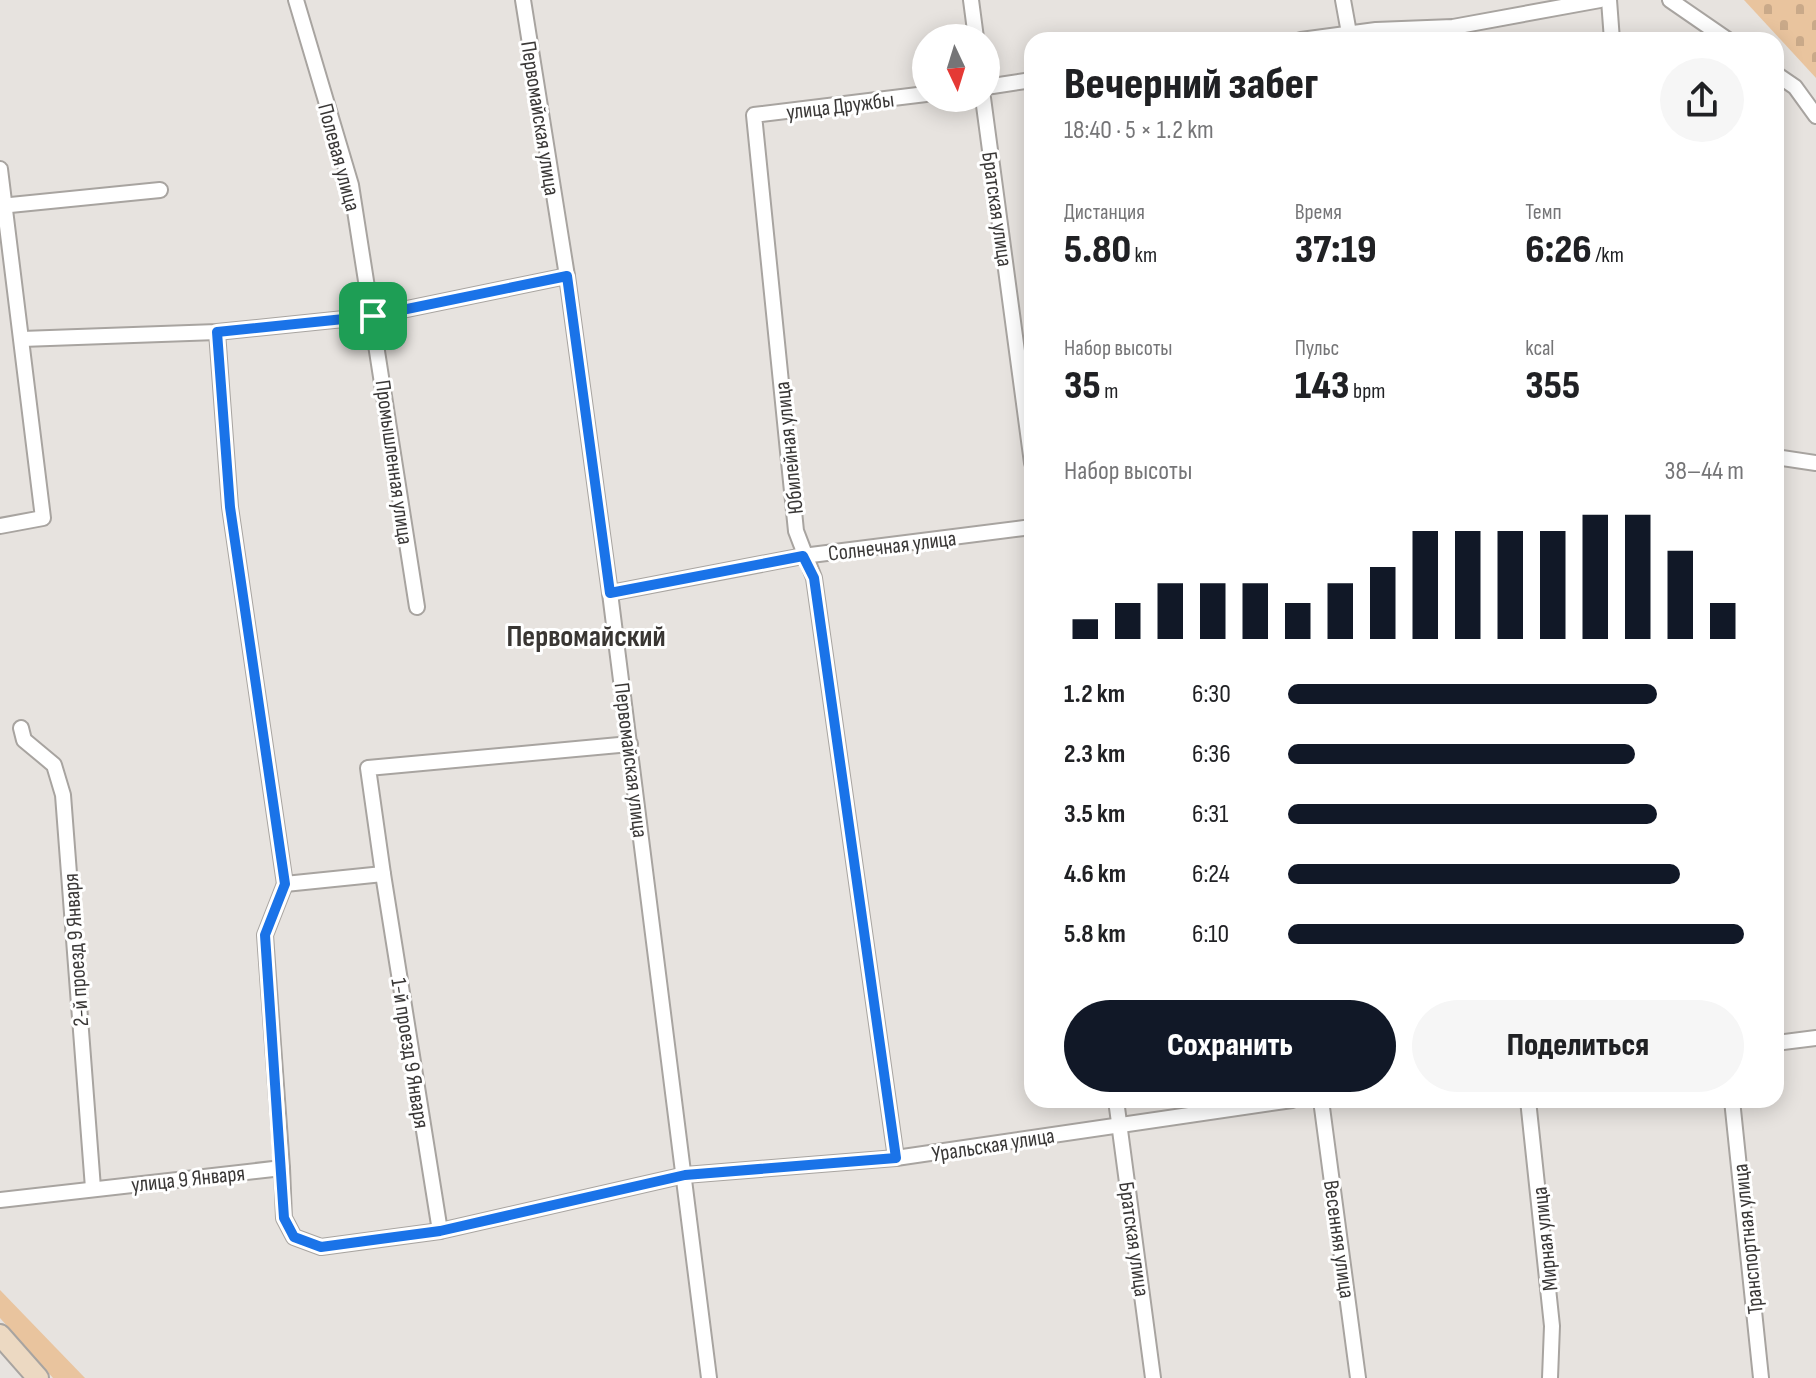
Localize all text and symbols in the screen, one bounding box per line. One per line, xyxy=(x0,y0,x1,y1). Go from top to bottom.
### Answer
north arrow xyxy=(912,24,1000,112)
map controls xyxy=(912,24,1000,112)
street label: Первомайская улица xyxy=(514,39,565,197)
text: Вечерний забег xyxy=(1064,58,1318,111)
button: share xyxy=(1660,58,1744,142)
street label: улица Дружбы xyxy=(785,86,896,126)
street label: Полевая улица xyxy=(311,101,366,214)
text: 18:40 · 5 × 1.2 km xyxy=(1064,115,1214,146)
street label: Братская улица xyxy=(975,150,1018,268)
text: Дистанция xyxy=(1064,199,1145,226)
text: Время xyxy=(1295,199,1342,226)
text: Темп xyxy=(1525,199,1562,226)
text: 5.80 xyxy=(1064,226,1131,274)
text: 37:19 xyxy=(1295,226,1377,274)
text: 6:26 xyxy=(1525,226,1592,274)
text: km xyxy=(1131,242,1157,269)
text: /km xyxy=(1592,242,1624,269)
pin xyxy=(339,282,407,350)
icon: arrive xyxy=(351,294,395,338)
text: Набор высоты xyxy=(1064,335,1173,362)
text: Пульс xyxy=(1295,335,1339,362)
text: kcal xyxy=(1525,335,1554,362)
text: 35 xyxy=(1064,362,1101,410)
text: 143 xyxy=(1295,362,1350,410)
text: 355 xyxy=(1525,362,1580,410)
street label: Промышленная улица xyxy=(369,378,418,546)
text: m xyxy=(1101,378,1118,405)
text: bpm xyxy=(1350,378,1385,405)
street label: Юбилейная улица xyxy=(769,380,810,516)
text: Набор высоты xyxy=(1064,456,1192,487)
text: 38–44 m xyxy=(1665,456,1744,487)
street label: Солнечная улица xyxy=(827,525,958,568)
district label: Первомайский xyxy=(506,619,666,655)
text: 1.2 km xyxy=(1064,679,1125,710)
text: 6:30 xyxy=(1192,679,1231,710)
street label: Первомайская улица xyxy=(608,681,653,839)
text: 2.3 km xyxy=(1064,739,1125,770)
text: 6:36 xyxy=(1192,739,1231,770)
text: 3.5 km xyxy=(1064,799,1125,830)
text: 6:31 xyxy=(1192,799,1228,830)
text: 4.6 km xyxy=(1064,859,1126,890)
text: 6:24 xyxy=(1192,859,1230,890)
street label: 2-й проезд 9 Января xyxy=(58,872,95,1027)
text: 5.8 km xyxy=(1064,919,1126,950)
text: 6:10 xyxy=(1192,919,1229,950)
street label: 1-й проезд 9 Января xyxy=(384,976,435,1130)
button: Сохранить xyxy=(1064,1000,1396,1092)
button: Поделиться xyxy=(1412,1000,1744,1092)
street label: Уральская улица xyxy=(930,1122,1057,1169)
street label: улица 9 Января xyxy=(130,1160,246,1199)
street label: Транспортная улица xyxy=(1727,1162,1770,1315)
street label: Весенняя улица xyxy=(1317,1178,1360,1300)
street label: Братская улица xyxy=(1112,1180,1155,1298)
street label: Мирная улица xyxy=(1527,1185,1564,1292)

